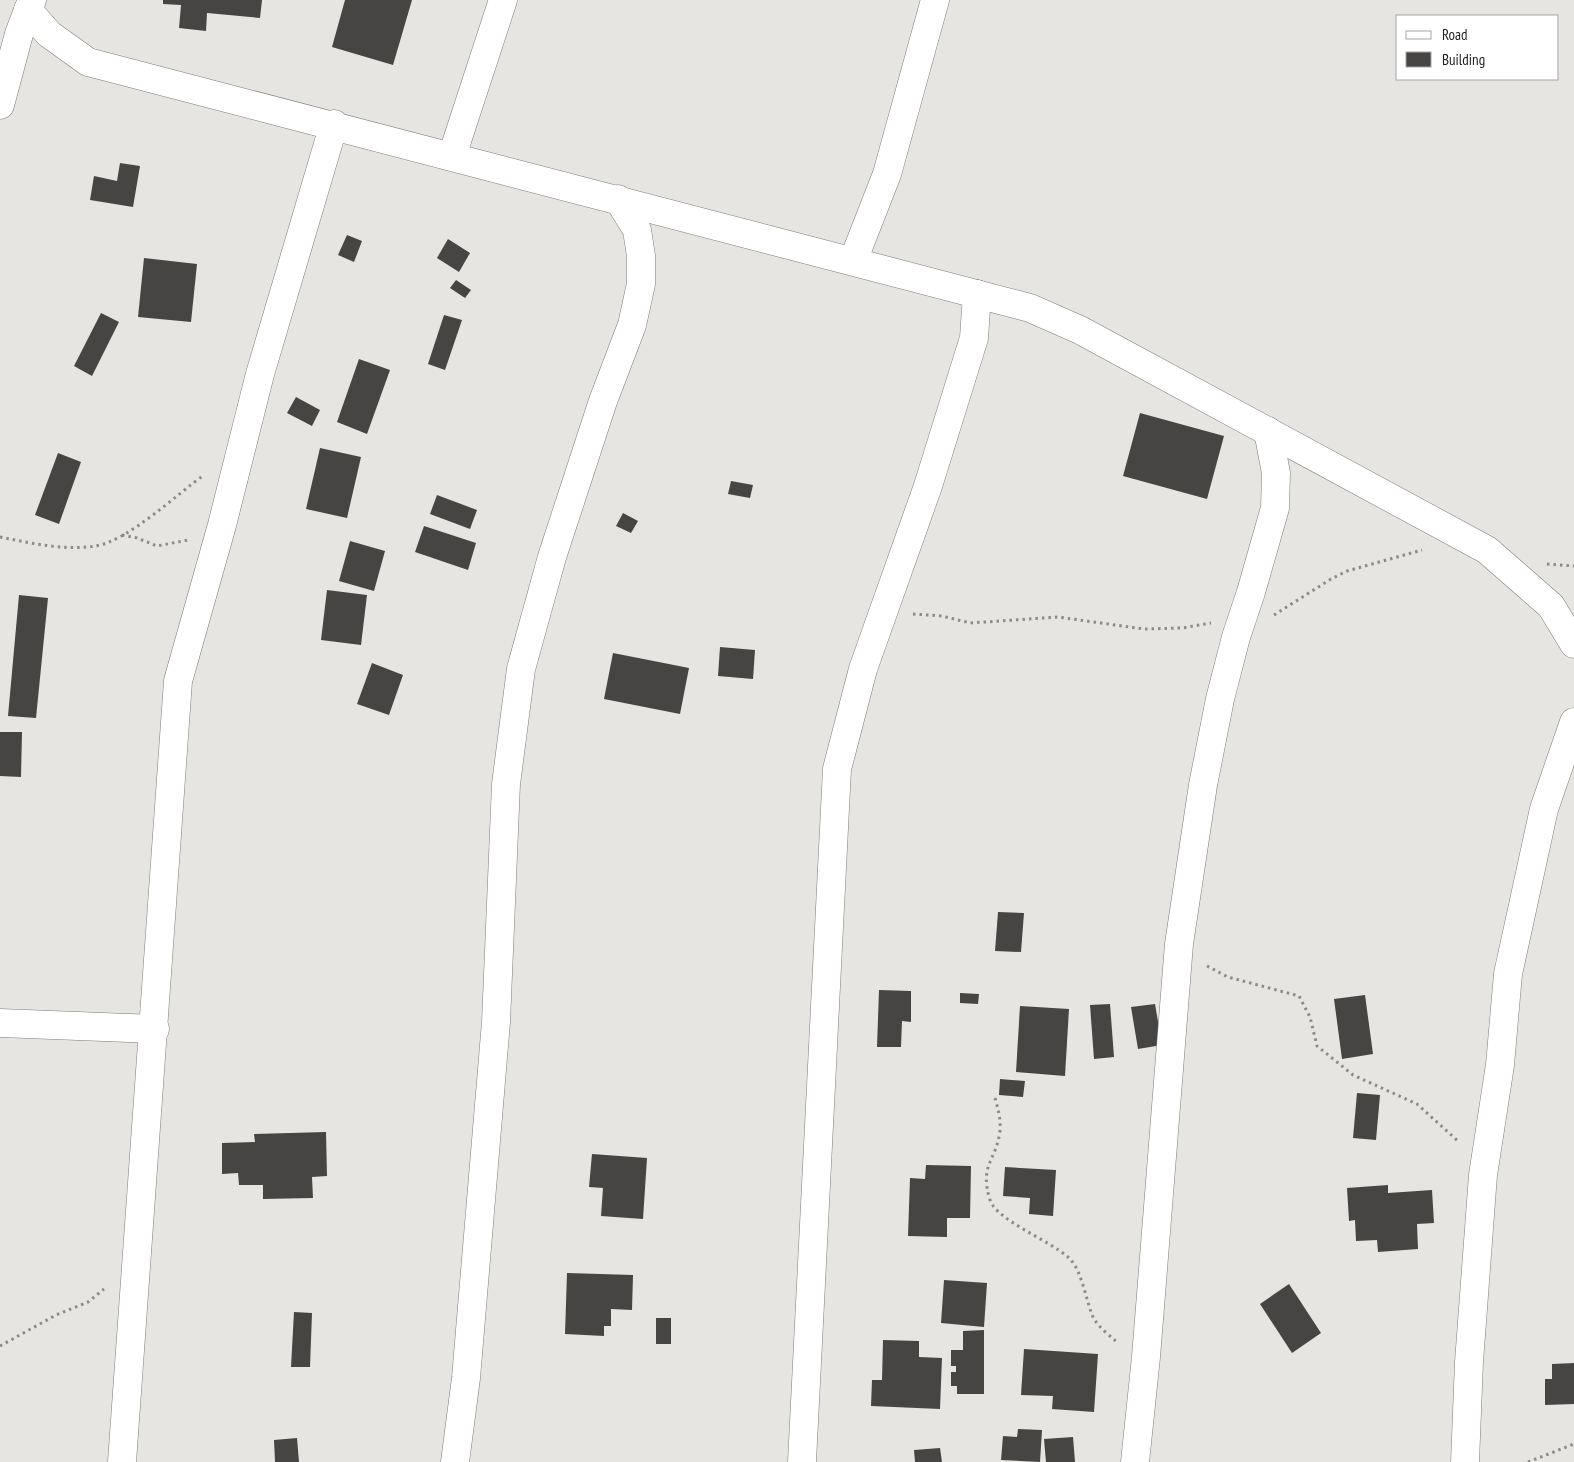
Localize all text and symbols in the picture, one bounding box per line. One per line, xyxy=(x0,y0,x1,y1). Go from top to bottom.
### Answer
legend xyxy=(1396,15,1559,80)
text: Road xyxy=(1442,25,1468,44)
text: Building xyxy=(1442,50,1485,69)

